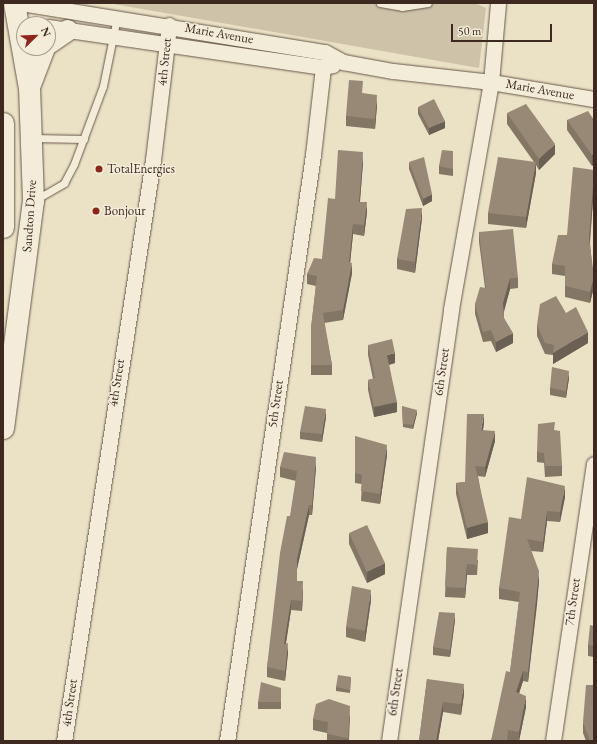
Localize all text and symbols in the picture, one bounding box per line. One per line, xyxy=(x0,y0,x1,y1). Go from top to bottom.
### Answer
north arrow xyxy=(16,16,56,56)
scale bar xyxy=(453,16,554,42)
street label: Marie Avenue xyxy=(184,20,254,48)
text: 50 m xyxy=(458,23,481,39)
text: N xyxy=(38,25,54,39)
street label: 4th Street xyxy=(155,37,175,87)
street label: Marie Avenue xyxy=(505,76,575,104)
place label: TotalEnergies xyxy=(107,161,175,177)
marker: TotalEnergies xyxy=(94,164,104,174)
street label: Sandton Drive xyxy=(20,179,40,253)
place label: Bonjour xyxy=(104,203,145,219)
marker: Bonjour xyxy=(91,206,101,216)
street label: 6th Street xyxy=(431,347,453,397)
street label: 4th Street xyxy=(106,358,128,408)
street label: 5th Street xyxy=(265,379,287,429)
street label: 7th Street xyxy=(562,577,584,627)
street label: 6th Street xyxy=(385,667,407,717)
street label: 4th Street xyxy=(59,678,81,728)

